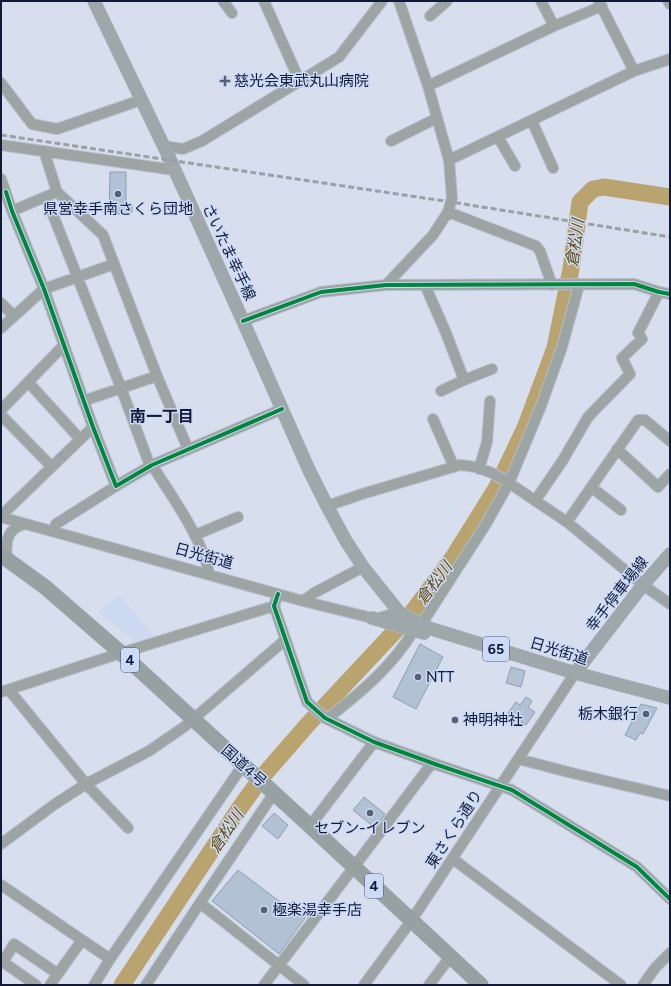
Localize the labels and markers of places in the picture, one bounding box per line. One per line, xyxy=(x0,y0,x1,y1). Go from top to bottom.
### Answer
place label: 慈光会東武丸山病院 xyxy=(234,72,369,90)
marker: 慈光会東武丸山病院 xyxy=(219,75,231,87)
marker: 県営幸手南さくら団地 xyxy=(113,189,123,199)
place label: 県営幸手南さくら団地 xyxy=(43,200,193,218)
place label: NTT xyxy=(426,668,455,686)
marker: NTT xyxy=(413,672,423,682)
place label: 栃木銀行 xyxy=(578,705,638,723)
marker: 栃木銀行 xyxy=(641,709,651,719)
place label: 神明神社 xyxy=(463,711,523,729)
marker: 神明神社 xyxy=(450,715,460,725)
marker: セブン-イレブン xyxy=(365,808,375,818)
place label: セブン-イレブン xyxy=(314,819,426,837)
place label: 極楽湯幸手店 xyxy=(272,901,362,919)
marker: 極楽湯幸手店 xyxy=(259,905,269,915)

